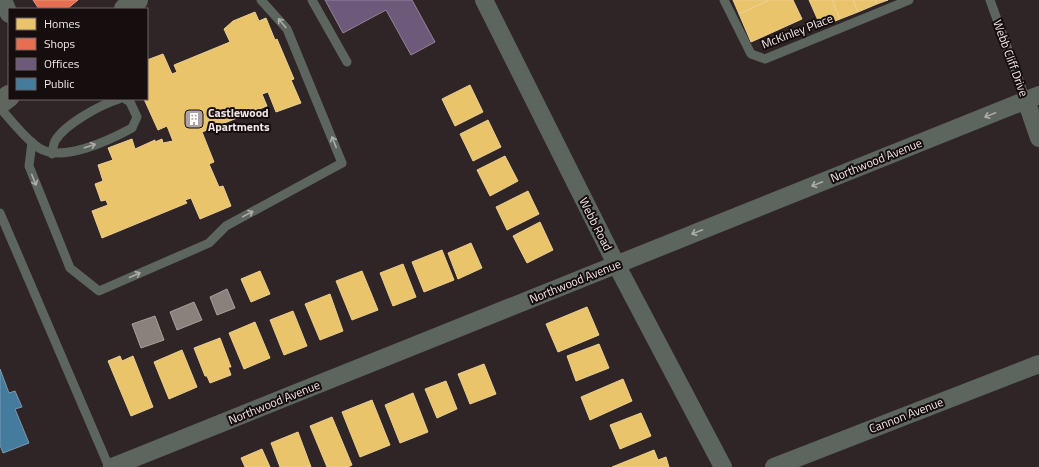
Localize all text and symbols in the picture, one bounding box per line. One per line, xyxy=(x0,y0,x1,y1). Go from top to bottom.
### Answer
legend xyxy=(8,8,148,100)
street label: McKinley Place xyxy=(758,9,836,53)
text: Homes xyxy=(44,14,80,33)
street label: Webb Cliff Drive xyxy=(988,17,1034,99)
one-way arrow xyxy=(277,18,286,29)
text: Shops xyxy=(44,34,76,53)
text: Offices xyxy=(44,54,80,73)
text: Public xyxy=(44,74,74,93)
place label: Castlewood Apartments xyxy=(208,103,270,136)
building icon: Castlewood Apartments xyxy=(183,108,205,130)
one-way arrow xyxy=(985,111,997,119)
street label: Northwood Avenue xyxy=(827,133,925,187)
one-way arrow xyxy=(330,137,337,149)
one-way arrow xyxy=(83,142,96,149)
one-way arrow xyxy=(31,173,39,185)
one-way arrow xyxy=(812,180,824,188)
street label: Webb Road xyxy=(574,194,618,254)
one-way arrow xyxy=(242,210,254,217)
one-way arrow xyxy=(691,228,703,236)
street label: Northwood Avenue xyxy=(526,254,624,308)
one-way arrow xyxy=(128,271,140,278)
street label: Northwood Avenue xyxy=(225,375,323,429)
street label: Cannon Avenue xyxy=(866,392,946,438)

